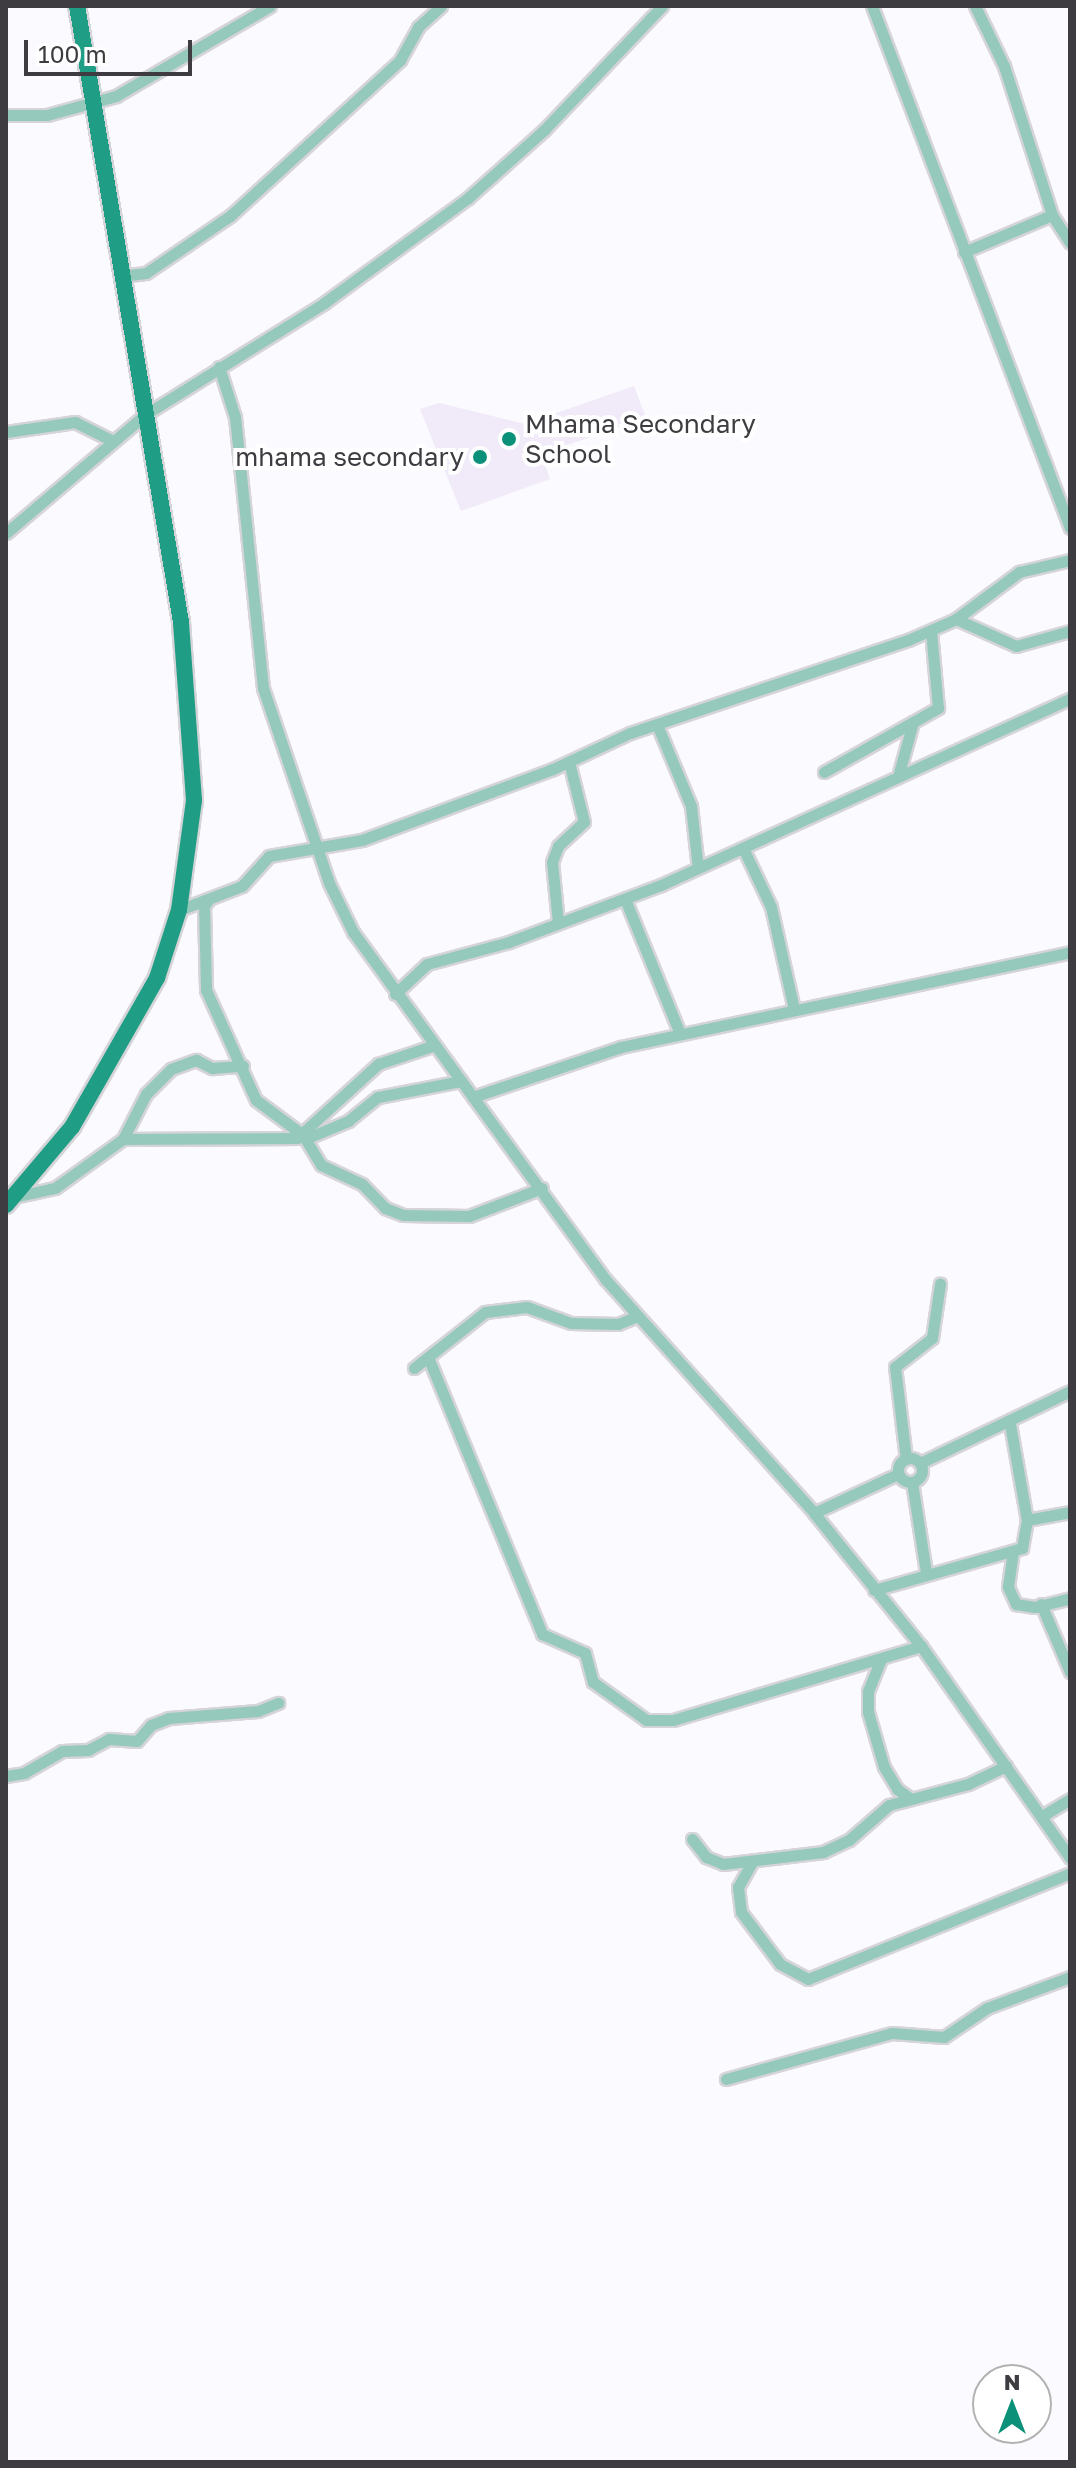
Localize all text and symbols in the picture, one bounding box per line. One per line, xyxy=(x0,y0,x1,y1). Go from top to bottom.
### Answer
scale bar xyxy=(28,24,196,74)
text: 100 m xyxy=(38,39,107,68)
place label: Mhama Secondary School xyxy=(525,408,756,470)
marker: Mhama Secondary School xyxy=(500,430,518,448)
place label: mhama secondary xyxy=(235,441,464,473)
marker: mhama secondary xyxy=(471,448,489,466)
north arrow xyxy=(972,2364,1052,2444)
text: N xyxy=(1004,2368,1020,2395)

